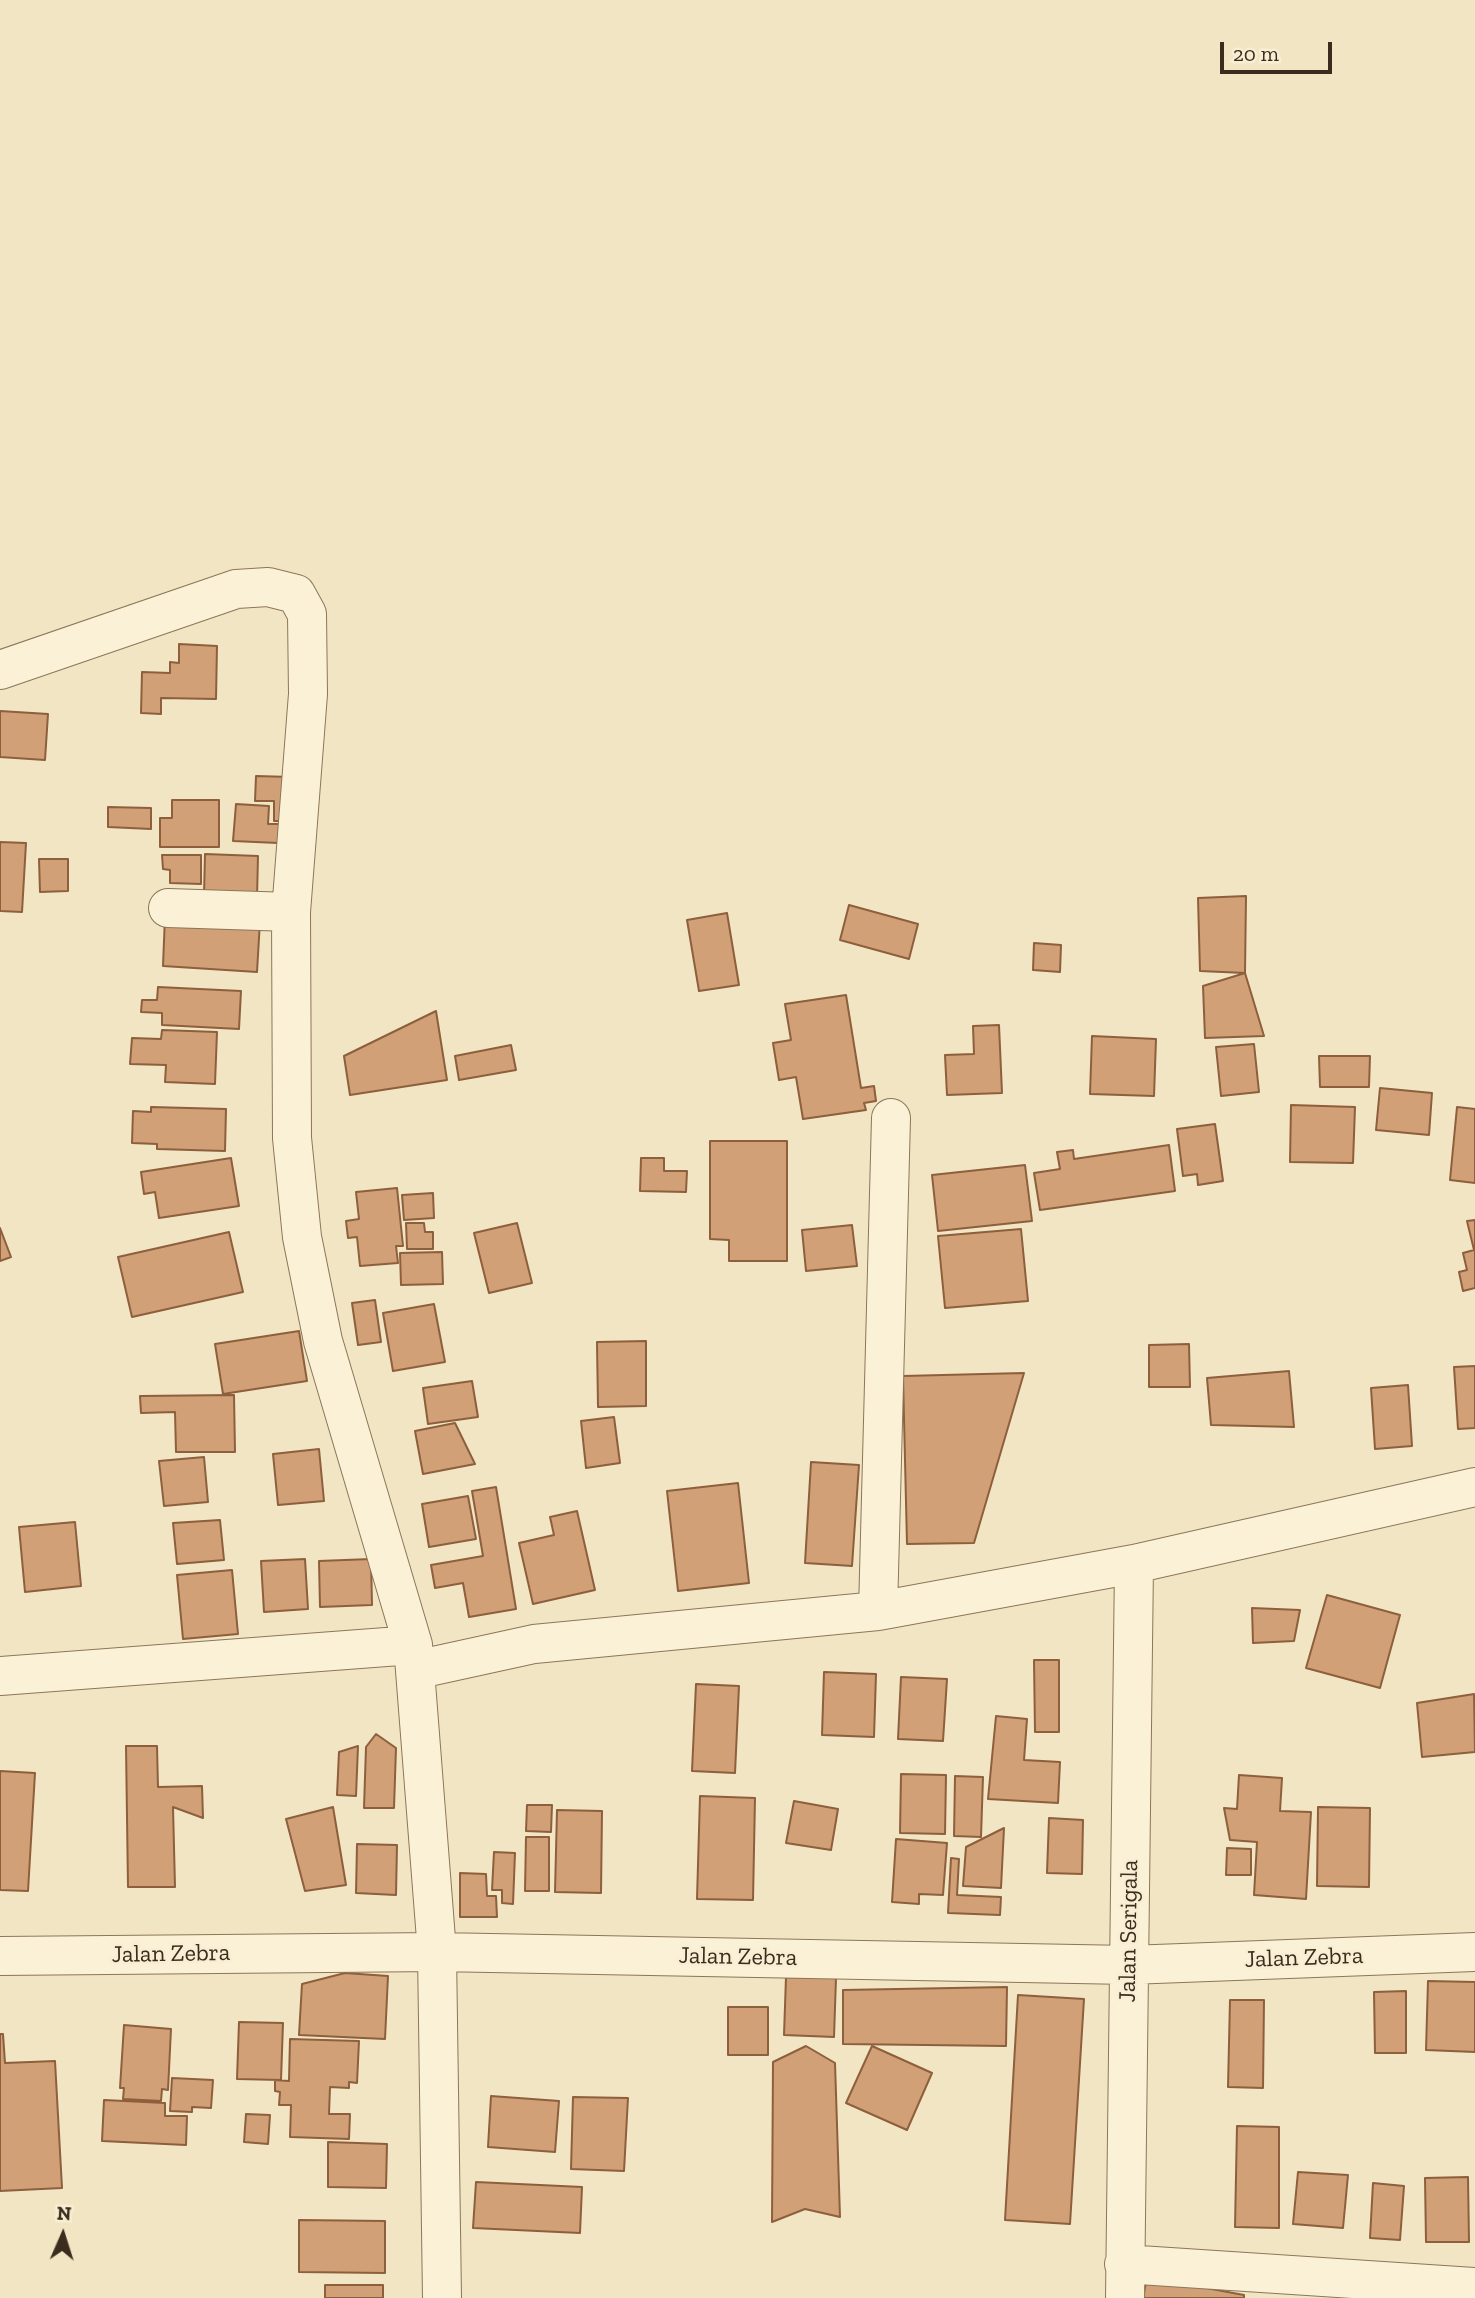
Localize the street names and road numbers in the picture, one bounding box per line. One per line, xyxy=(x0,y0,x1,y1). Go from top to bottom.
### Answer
street label: Jalan Serigala xyxy=(1113,1859,1145,2003)
street label: Jalan Zebra xyxy=(111,1939,231,1969)
street label: Jalan Zebra xyxy=(678,1942,798,1972)
street label: Jalan Zebra xyxy=(1244,1942,1364,1974)

